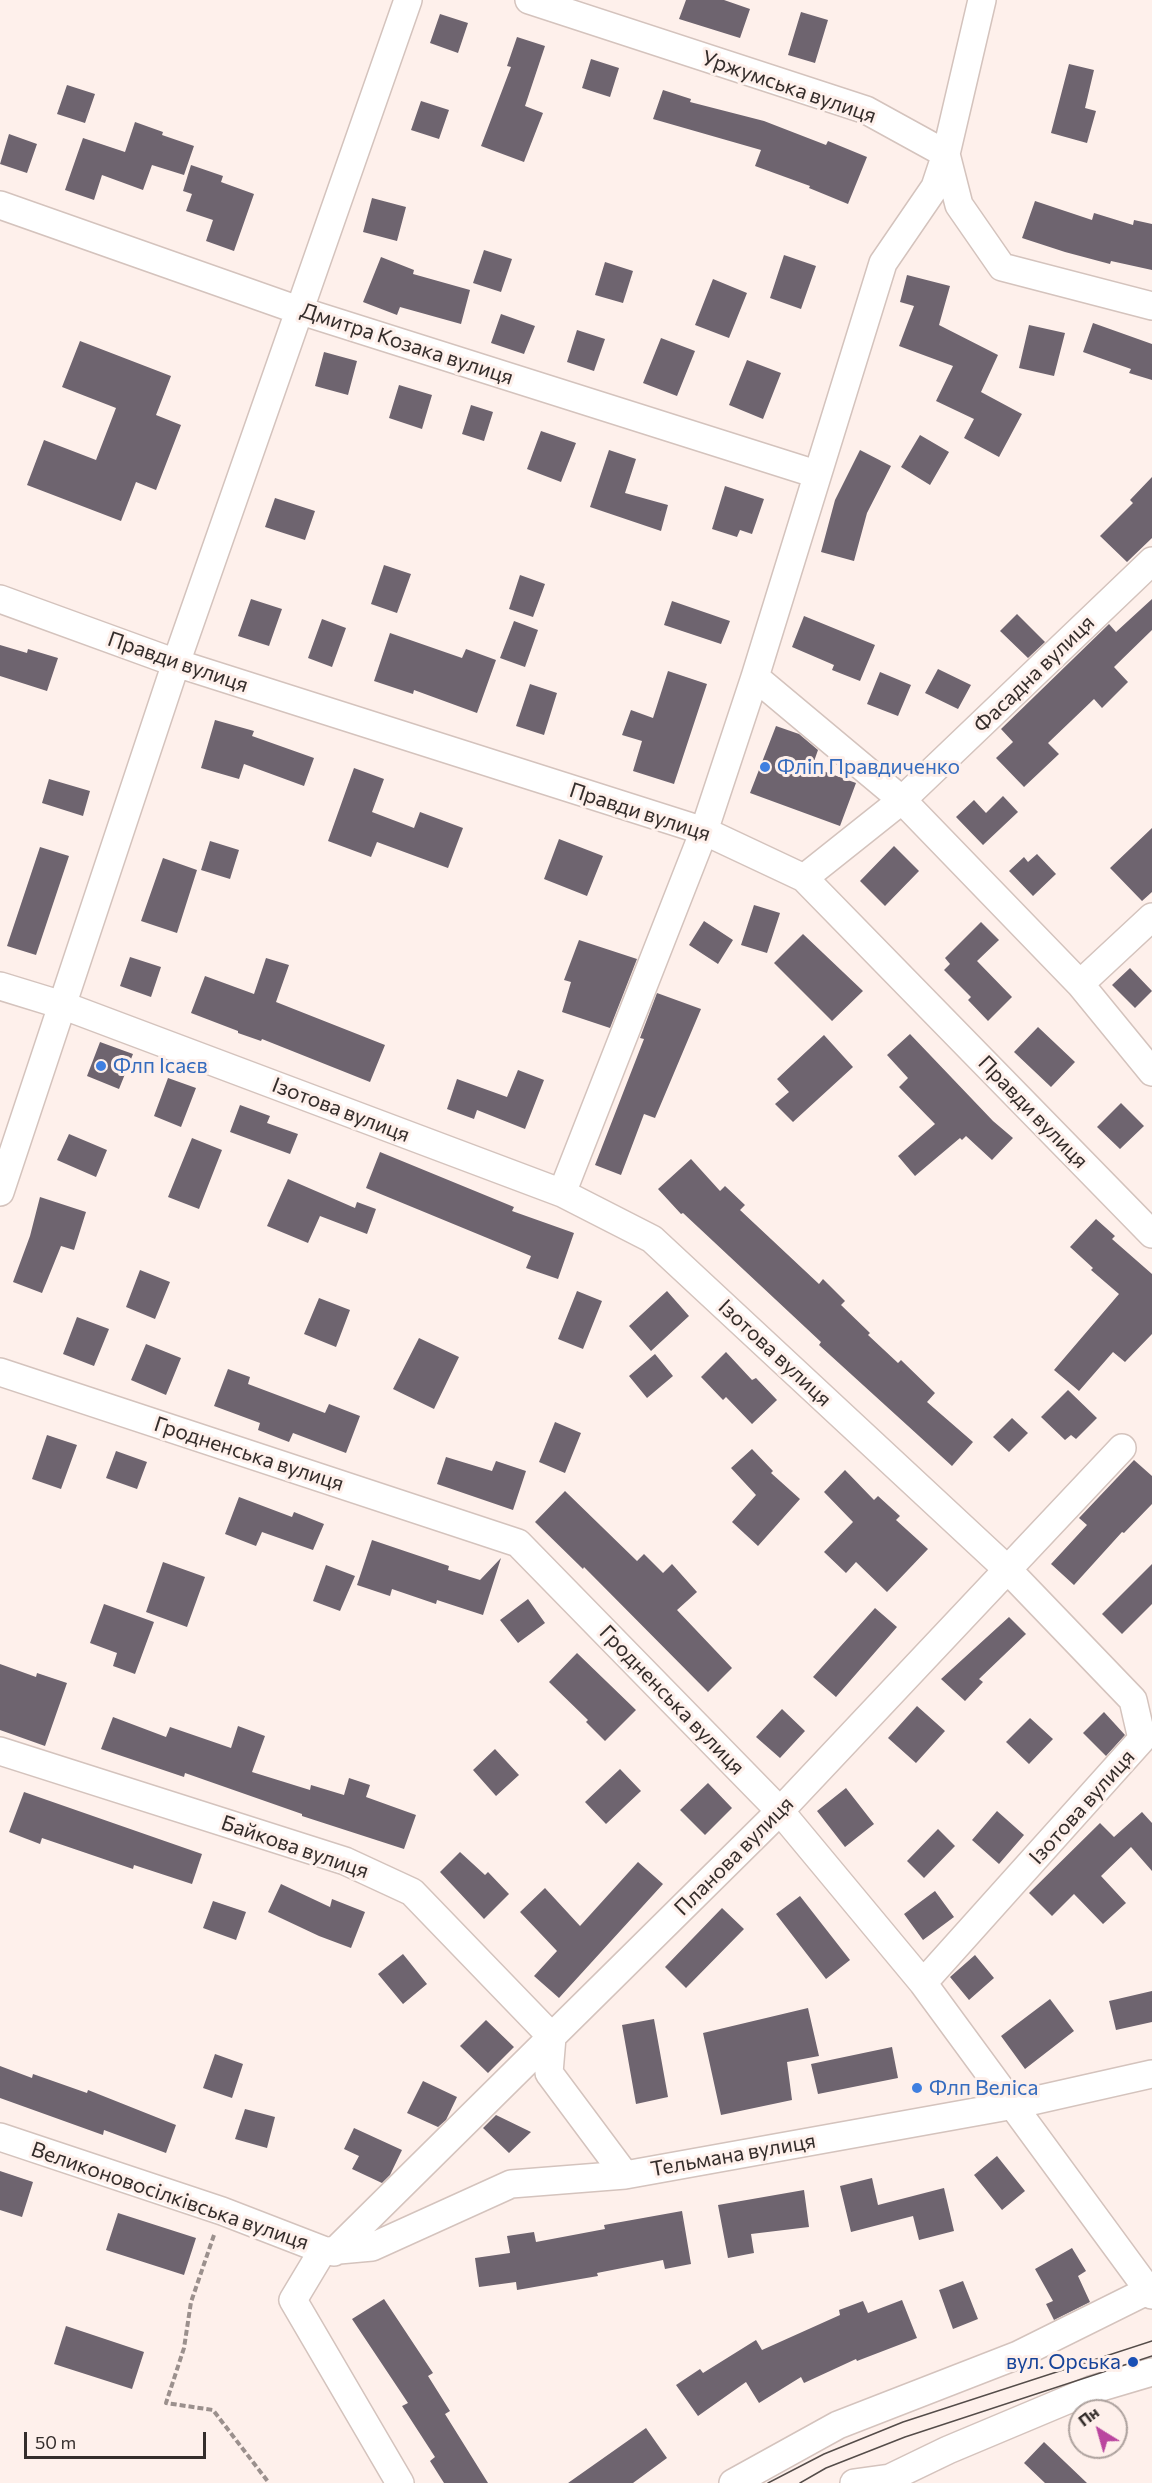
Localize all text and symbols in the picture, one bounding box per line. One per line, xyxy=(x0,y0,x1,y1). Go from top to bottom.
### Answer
street label: Уржумська вулиця xyxy=(698,45,880,129)
street label: Дмитра Козака вулиця xyxy=(297,298,517,390)
street label: Фасадна вулиця xyxy=(968,610,1100,738)
street label: Правди вулиця xyxy=(104,626,252,698)
place label: Фліп Правдиченко xyxy=(777,754,960,780)
marker: Фліп Правдиченко xyxy=(758,760,772,774)
street label: Правди вулиця xyxy=(566,777,714,847)
street label: Правди вулиця xyxy=(973,1050,1093,1174)
place label: Флп Ісаєв xyxy=(113,1053,208,1079)
marker: Флп Ісаєв xyxy=(94,1059,108,1073)
street label: Ізотова вулиця xyxy=(269,1072,413,1148)
street label: Ізотова вулиця xyxy=(713,1294,837,1412)
street label: Гродненська вулиця xyxy=(151,1411,347,1497)
street label: Гродненська вулиця xyxy=(594,1620,750,1780)
street label: Ізотова вулиця xyxy=(1024,1745,1140,1869)
street label: Планова вулиця xyxy=(669,1791,799,1921)
street label: Байкова вулиця xyxy=(218,1810,372,1884)
place label: Флп Веліса xyxy=(929,2075,1038,2101)
marker: Флп Веліса xyxy=(910,2081,924,2095)
street label: Тельмана вулиця xyxy=(648,2128,818,2182)
street label: Великоновосілківська вулиця xyxy=(28,2137,312,2255)
place label: вул. Орська xyxy=(1006,2349,1121,2375)
marker: вул. Орська xyxy=(1126,2355,1140,2369)
north arrow xyxy=(1068,2399,1128,2459)
text: Пн xyxy=(1074,2402,1102,2430)
scale bar xyxy=(27,2420,208,2458)
text: 50 m xyxy=(35,2431,76,2453)

